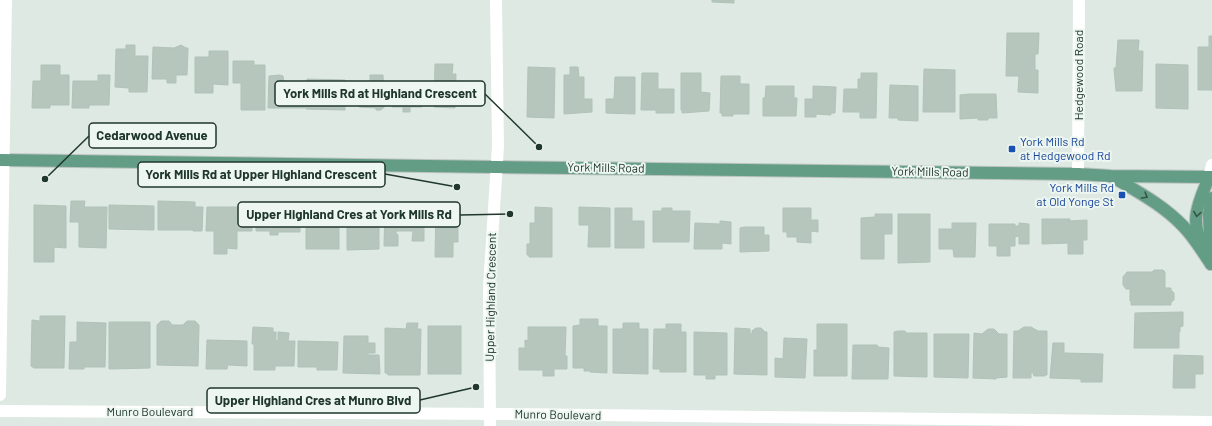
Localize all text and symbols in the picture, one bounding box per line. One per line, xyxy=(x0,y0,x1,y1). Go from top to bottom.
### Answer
street label: Hedgewood Road xyxy=(1071,30,1085,120)
callout: York Mills Rd at Highland Crescent xyxy=(275,81,485,106)
text: York Mills Rd at Highland Crescent xyxy=(283,85,477,101)
callout: Cedarwood Avenue xyxy=(89,123,216,148)
text: Cedarwood Avenue xyxy=(96,127,208,143)
place label: York Mills Rd at Hedgewood Rd xyxy=(1020,134,1111,162)
marker: York Mills Rd at Hedgewood Rd xyxy=(1007,144,1017,154)
street label: York Mills Road xyxy=(567,159,645,175)
callout: York Mills Rd at Upper Highland Crescent xyxy=(138,162,385,187)
street label: York Mills Road xyxy=(891,163,969,179)
text: York Mills Rd at Upper Highland Crescent xyxy=(145,166,377,182)
place label: York Mills Rd at Old Yonge St xyxy=(1036,180,1114,208)
marker: York Mills Rd at Old Yonge St xyxy=(1117,190,1127,200)
one-way arrow xyxy=(1141,191,1148,198)
callout: Upper Highland Cres at York Mills Rd xyxy=(238,202,460,227)
text: Upper Highland Cres at York Mills Rd xyxy=(246,206,452,222)
one-way arrow xyxy=(1193,210,1202,217)
street label: Upper Highland Crescent xyxy=(482,232,498,362)
callout: Upper Highland Cres at Munro Blvd xyxy=(207,388,420,413)
text: Upper Highland Cres at Munro Blvd xyxy=(215,392,411,408)
street label: Munro Boulevard xyxy=(107,404,193,418)
street label: Munro Boulevard xyxy=(515,406,602,422)

